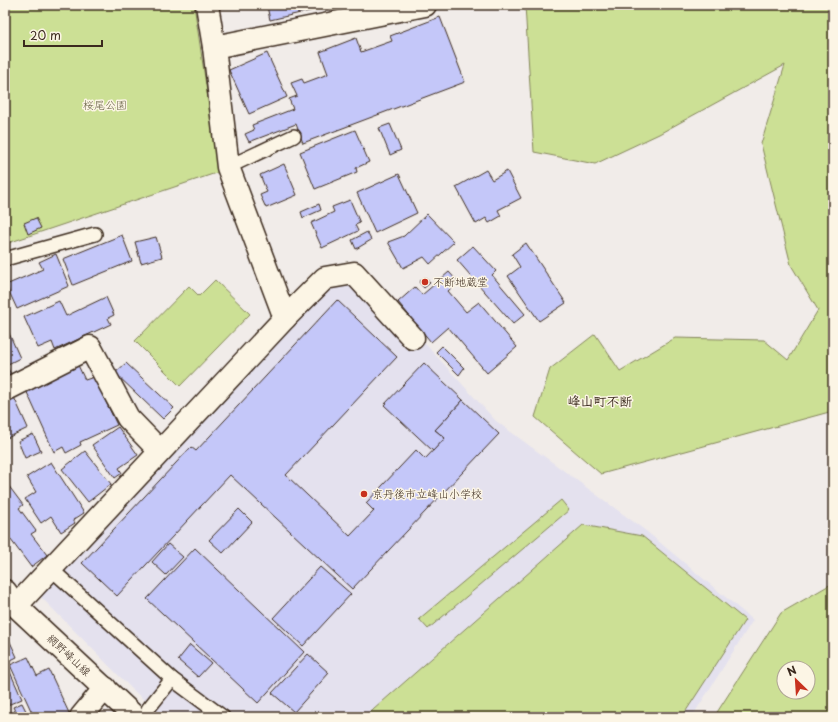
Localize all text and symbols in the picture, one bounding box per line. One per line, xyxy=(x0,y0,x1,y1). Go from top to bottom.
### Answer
scale bar xyxy=(24,22,102,48)
text: 20 m xyxy=(30,26,61,44)
park label: 桜尾公園 xyxy=(83,96,127,113)
place label: 不断地蔵堂 xyxy=(433,273,488,290)
marker: 不断地蔵堂 xyxy=(420,277,430,287)
district label: 峰山町不断 xyxy=(567,391,633,410)
place label: 京丹後市立峰山小学校 xyxy=(372,485,482,502)
marker: 京丹後市立峰山小学校 xyxy=(359,489,369,499)
street label: 網野峰山線 xyxy=(43,630,95,680)
north arrow xyxy=(776,660,816,700)
text: N xyxy=(784,661,799,680)

